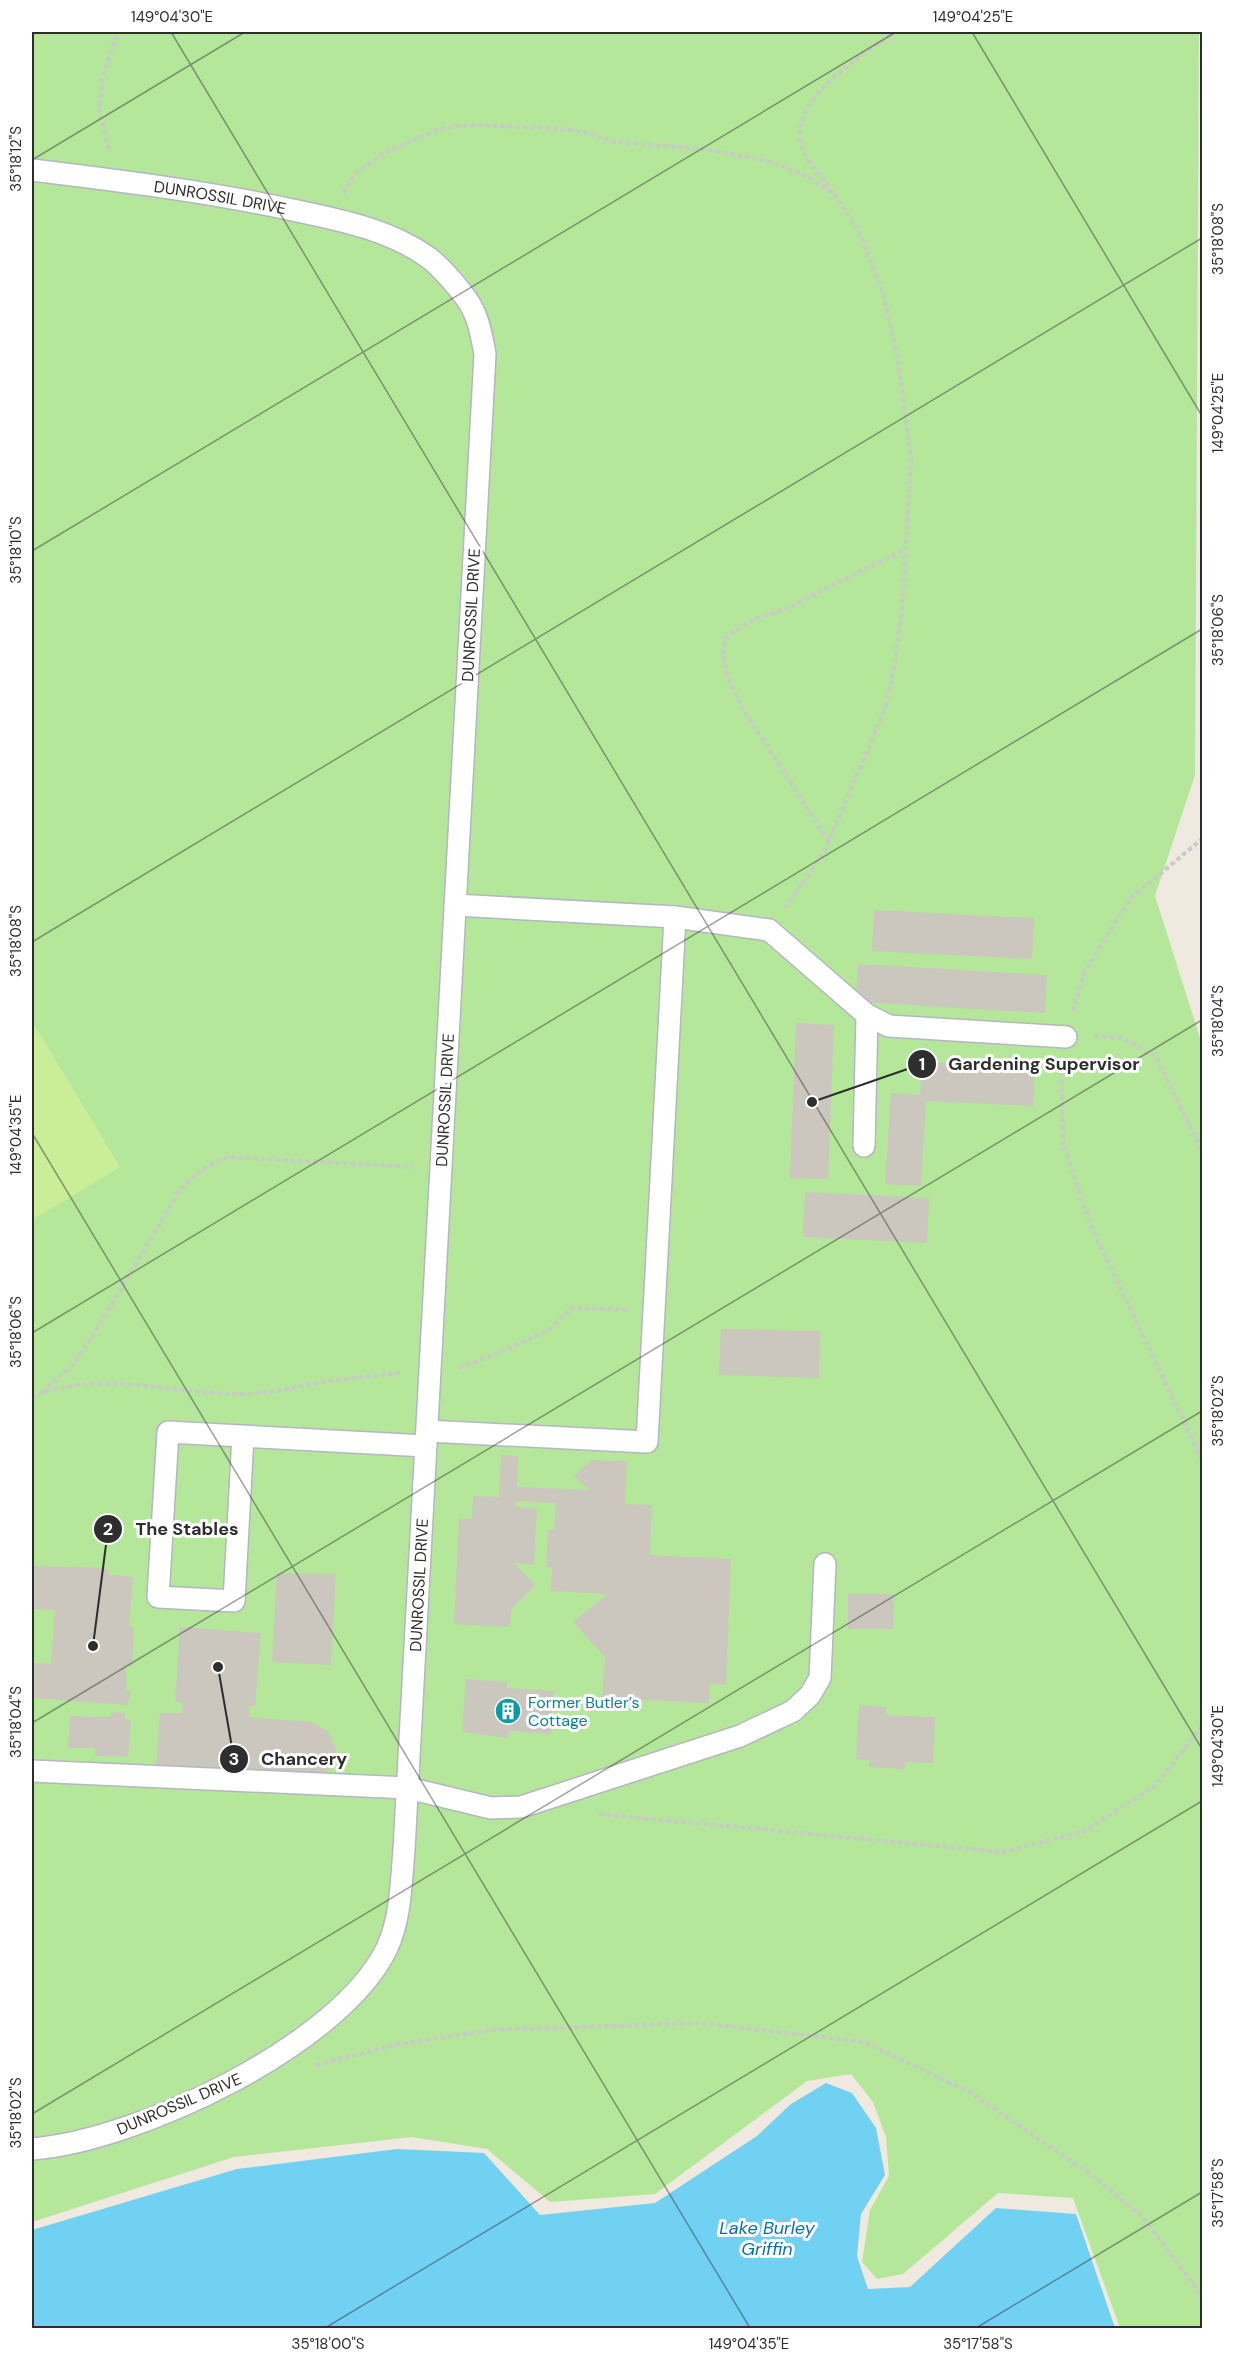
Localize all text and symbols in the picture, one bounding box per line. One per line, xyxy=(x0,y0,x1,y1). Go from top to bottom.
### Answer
text: 149°04'30"E xyxy=(131,7,213,27)
text: 149°04'25"E xyxy=(933,7,1013,27)
text: 35°18'12"S xyxy=(6,126,26,192)
street label: DUNROSSIL DRIVE xyxy=(153,175,288,219)
text: 35°18'08"S xyxy=(1208,203,1228,275)
text: 149°04'25"E xyxy=(1208,373,1228,453)
text: 35°18'10"S xyxy=(6,516,26,584)
street label: DUNROSSIL DRIVE xyxy=(457,548,485,682)
text: 35°18'06"S xyxy=(1208,594,1228,666)
text: 35°18'08"S xyxy=(6,905,26,977)
text: 35°18'04"S xyxy=(1208,985,1228,1057)
street label: DUNROSSIL DRIVE xyxy=(431,1033,459,1167)
callout: Gardening Supervisor xyxy=(907,1046,1152,1082)
text: 1 xyxy=(919,1052,925,1076)
text: Gardening Supervisor xyxy=(948,1052,1140,1076)
text: 149°04'35"E xyxy=(6,1095,26,1175)
text: 35°18'06"S xyxy=(6,1296,26,1368)
text: 35°18'02"S xyxy=(1208,1375,1228,1447)
callout: The Stables xyxy=(93,1511,250,1547)
text: 2 xyxy=(103,1517,113,1541)
text: The Stables xyxy=(135,1517,239,1541)
street label: DUNROSSIL DRIVE xyxy=(405,1518,433,1652)
text: 35°18'04"S xyxy=(6,1686,26,1758)
place label: Former Butler’s Cottage xyxy=(528,1692,640,1731)
building icon: Former Butler’s Cottage xyxy=(493,1696,523,1726)
text: 149°04'30"E xyxy=(1208,1705,1228,1787)
callout: Chancery xyxy=(219,1741,359,1777)
text: 3 xyxy=(229,1747,239,1771)
text: Chancery xyxy=(261,1747,347,1771)
street label: DUNROSSIL DRIVE xyxy=(113,2068,245,2140)
text: 35°18'02"S xyxy=(6,2077,26,2149)
text: 35°17'58"S xyxy=(1208,2158,1228,2228)
water label: Lake Burley Griffin xyxy=(719,2216,816,2261)
text: 35°18'00"S xyxy=(292,2334,365,2354)
text: 149°04'35"E xyxy=(709,2334,789,2354)
text: 35°17'58"S xyxy=(943,2334,1013,2354)

